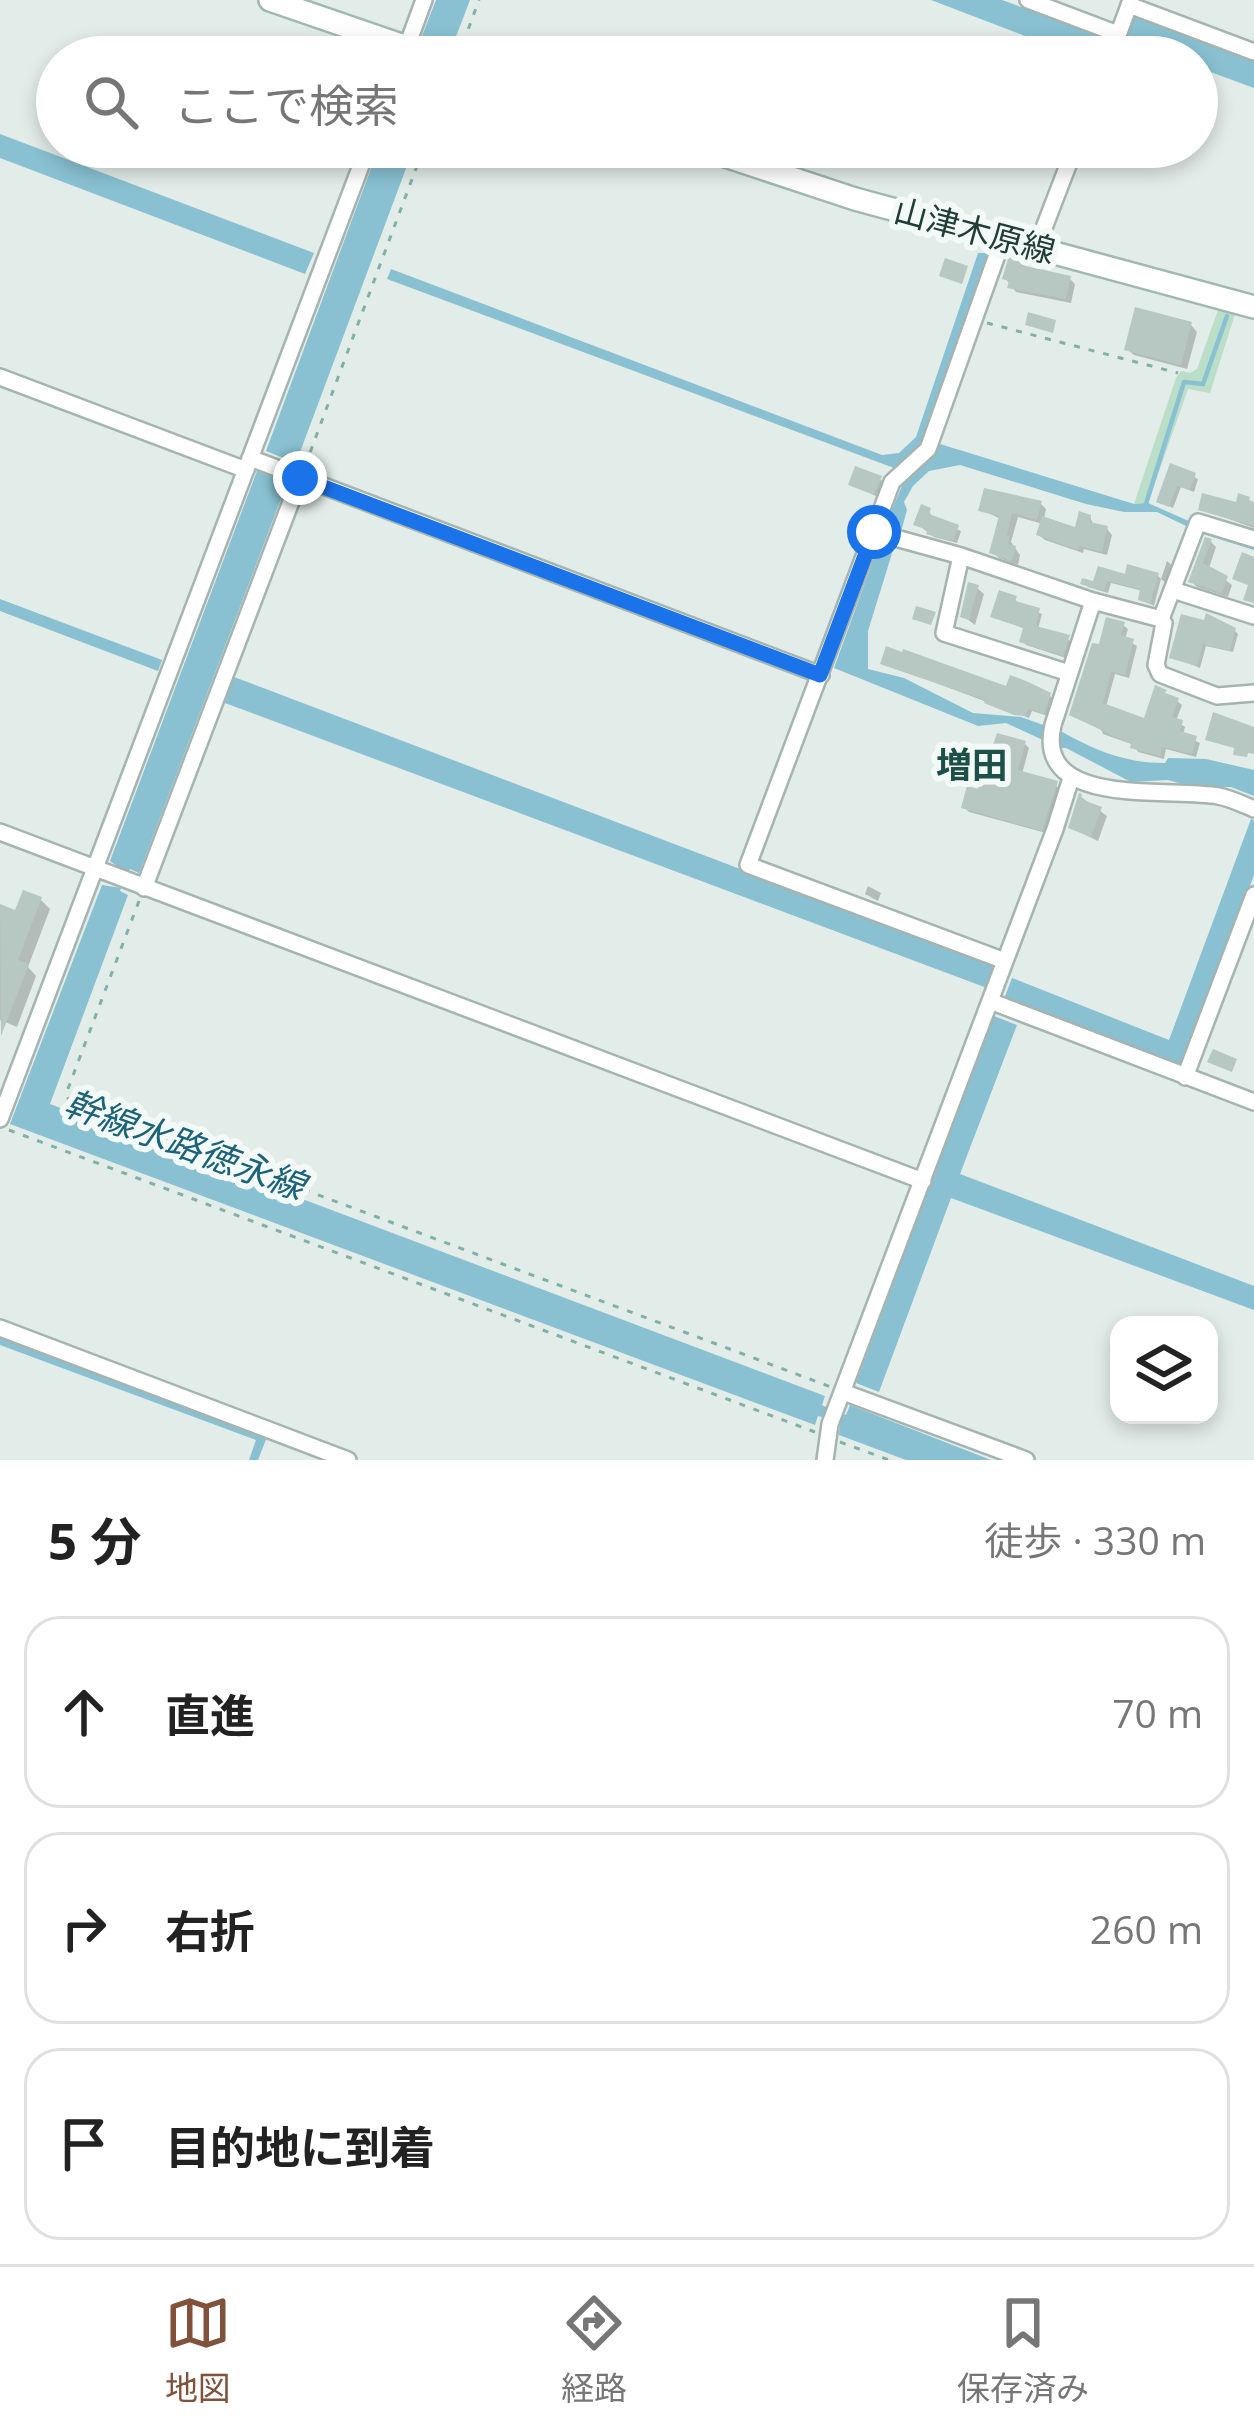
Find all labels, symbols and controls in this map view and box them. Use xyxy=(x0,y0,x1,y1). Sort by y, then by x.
search box xyxy=(36,36,1218,168)
icon: search xyxy=(78,69,144,135)
text: ここで検索 xyxy=(174,74,399,135)
street label: 山津木原線 xyxy=(889,187,1061,273)
route end xyxy=(273,451,327,505)
route start xyxy=(847,505,901,559)
district label: 増田 xyxy=(936,740,1008,789)
water label: 幹線水路徳永線 xyxy=(58,1078,316,1211)
map controls xyxy=(1110,1316,1218,1424)
button: layers xyxy=(1110,1316,1218,1424)
text: 5 分 xyxy=(48,1505,141,1575)
text: 徒歩 · 330 m xyxy=(984,1513,1206,1566)
icon: ahead xyxy=(51,1679,117,1745)
text: 直進 xyxy=(165,1684,255,1745)
text: 70 m xyxy=(1112,1686,1203,1739)
icon: right xyxy=(51,1895,117,1961)
text: 右折 xyxy=(165,1900,255,1961)
text: 260 m xyxy=(1090,1902,1203,1955)
icon: arrive xyxy=(51,2111,117,2177)
text: 目的地に到着 xyxy=(165,2116,435,2177)
tab: 地図 xyxy=(165,2290,231,2410)
tab: 経路 xyxy=(561,2290,627,2410)
tab: 保存済み xyxy=(957,2290,1089,2410)

